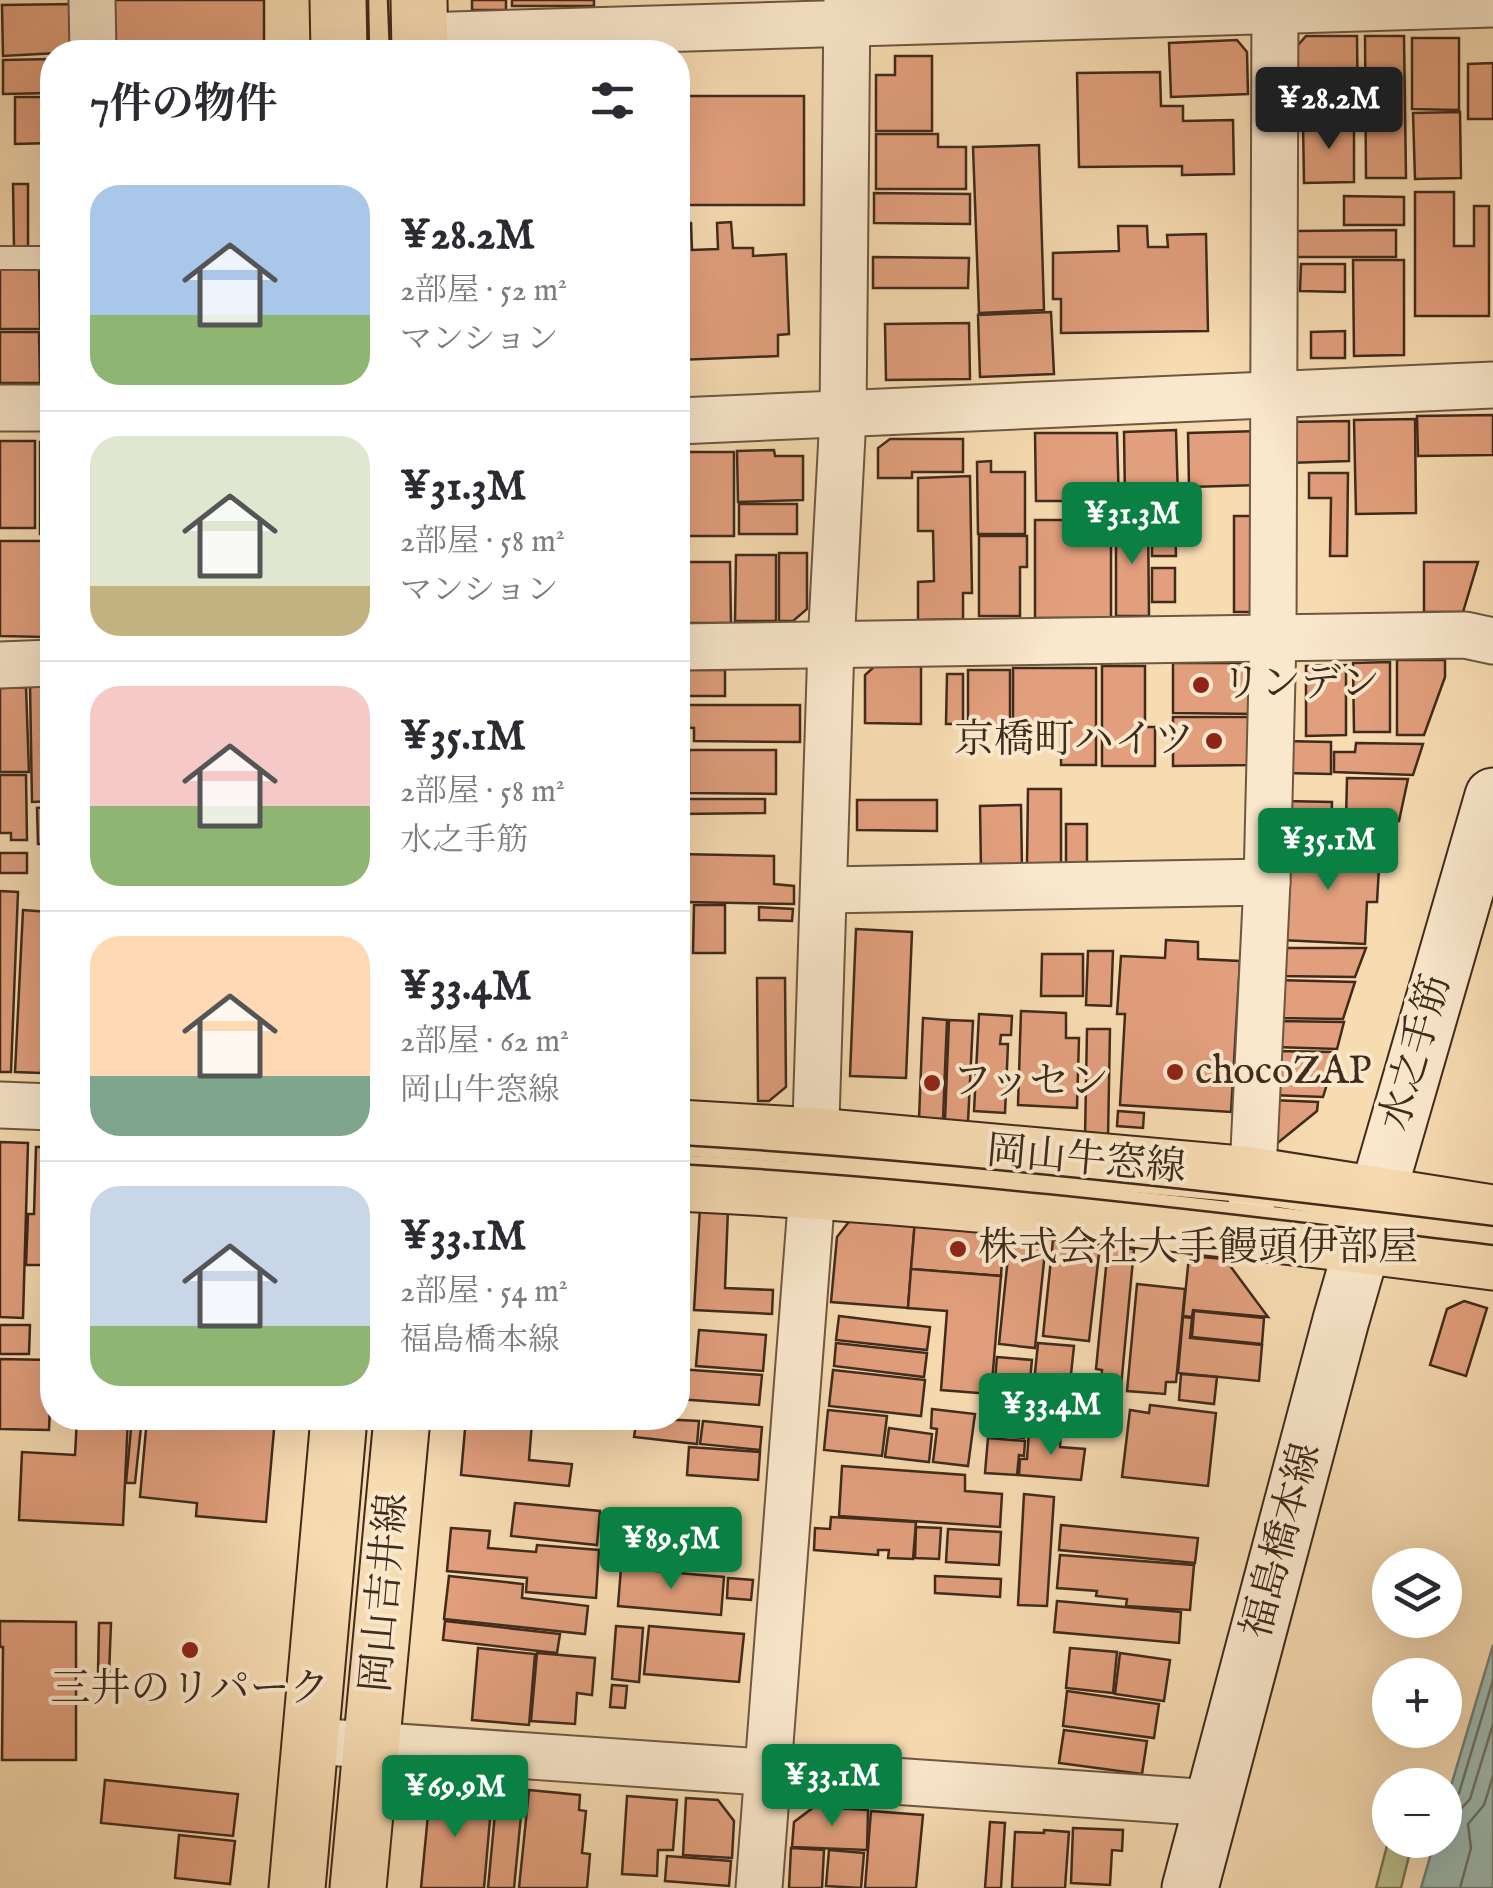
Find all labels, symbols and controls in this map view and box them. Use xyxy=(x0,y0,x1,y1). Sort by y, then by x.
pin: ¥28.2M xyxy=(1248,67,1410,152)
icon: filters xyxy=(585,73,640,128)
text: 7件の物件 xyxy=(90,79,278,132)
text: ¥28.2M xyxy=(1278,79,1380,120)
text: ¥28.2M xyxy=(400,210,535,263)
icon: home xyxy=(170,225,290,345)
text: 2部屋 · 52 m² xyxy=(400,271,567,312)
text: マンション xyxy=(400,320,559,361)
text: ¥31.3M xyxy=(400,461,526,514)
icon: home xyxy=(170,476,290,596)
pin: ¥31.3M xyxy=(1051,482,1213,567)
text: ¥31.3M xyxy=(1084,494,1180,535)
text: 2部屋 · 58 m² xyxy=(400,522,565,563)
text: マンション xyxy=(400,571,559,612)
place label: リンデン xyxy=(1221,660,1380,711)
marker: リンデン xyxy=(1190,674,1212,696)
text: ¥35.1M xyxy=(400,711,526,764)
place label: 京橋町ハイツ xyxy=(954,716,1194,767)
icon: home xyxy=(170,726,290,846)
marker: 京橋町ハイツ xyxy=(1203,730,1225,752)
text: 2部屋 · 58 m² xyxy=(400,772,565,813)
pin: ¥35.1M xyxy=(1247,808,1409,893)
text: ¥35.1M xyxy=(1280,820,1376,861)
text: 水之手筋 xyxy=(400,821,528,862)
text: ¥33.4M xyxy=(400,961,531,1014)
street label: 水之手筋 xyxy=(1370,969,1464,1137)
icon: home xyxy=(170,976,290,1096)
text: 2部屋 · 62 m² xyxy=(400,1022,569,1063)
place label: chocoZAP xyxy=(1195,1047,1371,1098)
place label: フッセン xyxy=(952,1058,1109,1109)
marker: chocoZAP xyxy=(1164,1061,1186,1083)
text: 岡山牛窓線 xyxy=(400,1071,560,1112)
marker: フッセン xyxy=(921,1072,943,1094)
street label: 岡山牛窓線 xyxy=(984,1127,1188,1195)
text: ¥33.1M xyxy=(400,1211,526,1264)
place label: 株式会社大手饅頭伊部屋 xyxy=(978,1224,1418,1275)
icon: home xyxy=(170,1226,290,1346)
marker: 株式会社大手饅頭伊部屋 xyxy=(947,1238,969,1260)
text: 2部屋 · 54 m² xyxy=(400,1272,568,1313)
text: 福島橋本線 xyxy=(400,1321,560,1362)
pin: ¥33.4M xyxy=(970,1373,1132,1458)
text: ¥33.4M xyxy=(1001,1385,1101,1426)
street label: 福島橋本線 xyxy=(1232,1438,1334,1644)
street label: 岡山吉井線 xyxy=(352,1491,420,1695)
pin: ¥89.5M xyxy=(590,1507,752,1592)
text: ¥89.5M xyxy=(622,1519,720,1560)
map controls xyxy=(1372,1548,1462,1858)
button: layers xyxy=(1372,1548,1462,1638)
marker: 三井のリパーク xyxy=(179,1639,201,1661)
button: + xyxy=(1372,1658,1462,1748)
place label: 三井のリパーク xyxy=(51,1665,329,1716)
pin: ¥33.1M xyxy=(751,1744,913,1829)
pin: ¥69.9M xyxy=(374,1755,536,1840)
text: ¥33.1M xyxy=(784,1756,880,1797)
text: ¥69.9M xyxy=(404,1767,506,1808)
button: − xyxy=(1372,1768,1462,1858)

